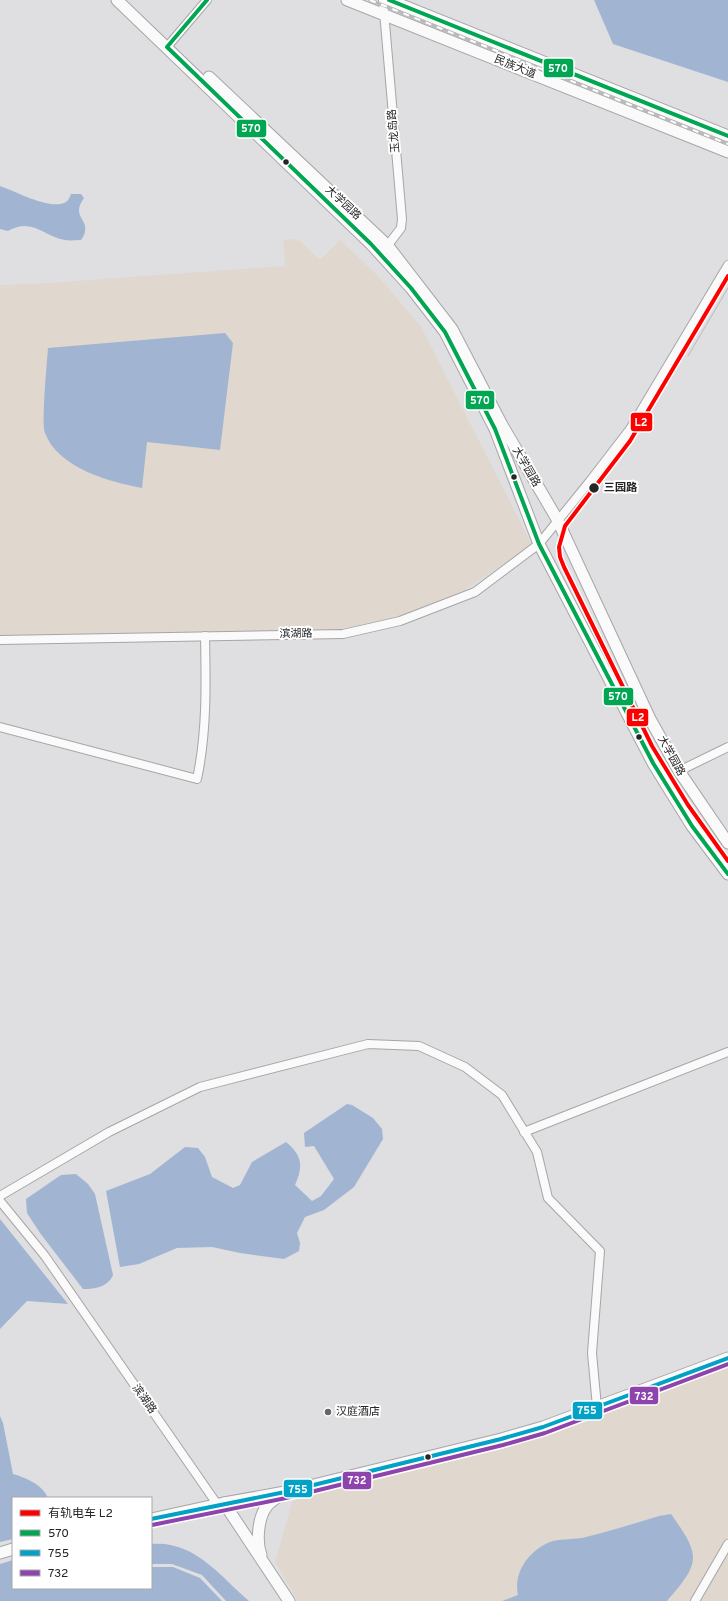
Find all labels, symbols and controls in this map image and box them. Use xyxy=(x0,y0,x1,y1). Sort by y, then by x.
street label: 民族大道 xyxy=(492,52,538,82)
line badge: 570 xyxy=(543,58,574,78)
text: 570 xyxy=(548,62,568,76)
street label: 玉龙岛路 xyxy=(385,108,403,154)
line badge: 570 xyxy=(236,119,267,138)
text: 570 xyxy=(241,122,261,136)
unlabelled marker xyxy=(281,157,291,167)
street label: 大学园路 xyxy=(322,183,364,223)
line badge: 570 xyxy=(465,390,495,410)
text: 570 xyxy=(470,394,490,408)
line badge: L2 xyxy=(630,412,653,432)
text: L2 xyxy=(635,416,647,430)
street label: 大学园路 xyxy=(509,444,543,490)
unlabelled marker xyxy=(509,472,519,482)
marker: 三园路 xyxy=(587,481,601,495)
place label: 三园路 xyxy=(604,481,638,495)
street label: 滨湖路 xyxy=(279,627,313,641)
line badge: 570 xyxy=(603,687,634,706)
text: 570 xyxy=(608,690,628,704)
line badge: L2 xyxy=(626,708,649,727)
text: L2 xyxy=(632,711,644,725)
unlabelled marker xyxy=(634,732,644,742)
street label: 大学园路 xyxy=(654,733,688,779)
street label: 滨湖路 xyxy=(129,1381,159,1417)
line badge: 732 xyxy=(629,1386,659,1405)
text: 732 xyxy=(635,1390,653,1404)
line badge: 755 xyxy=(572,1401,603,1420)
text: 755 xyxy=(577,1404,597,1418)
place label: 汉庭酒店 xyxy=(336,1405,380,1419)
marker: 汉庭酒店 xyxy=(323,1407,333,1417)
unlabelled marker xyxy=(423,1452,433,1462)
line badge: 732 xyxy=(342,1471,372,1490)
text: 732 xyxy=(348,1474,366,1488)
line badge: 755 xyxy=(283,1479,313,1498)
text: 755 xyxy=(288,1483,308,1497)
legend xyxy=(12,1497,152,1589)
text: 有轨电车 L2 xyxy=(48,1506,113,1522)
text: 570 xyxy=(48,1526,69,1542)
text: 755 xyxy=(48,1546,69,1562)
text: 732 xyxy=(48,1566,68,1582)

